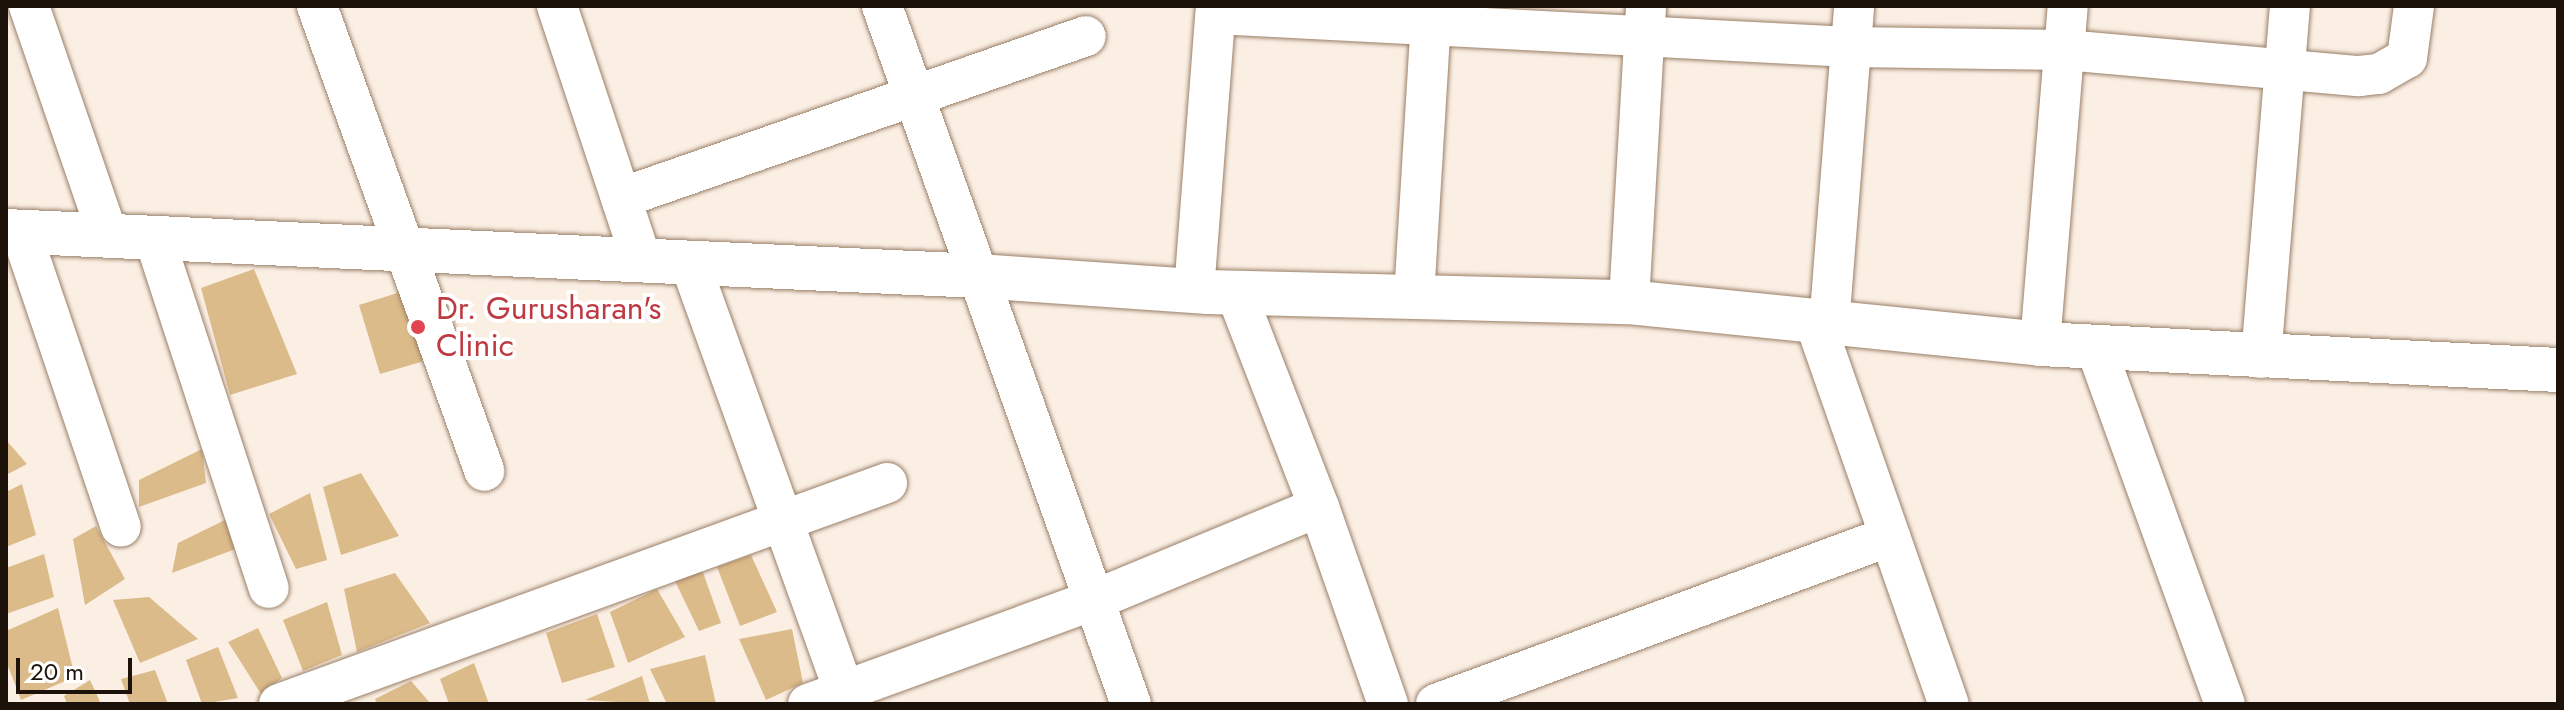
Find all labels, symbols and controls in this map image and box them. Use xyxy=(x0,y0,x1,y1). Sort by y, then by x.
place label: Dr. Gurusharan's Clinic xyxy=(436,290,662,365)
marker: Dr. Gurusharan's Clinic xyxy=(407,316,429,338)
scale bar xyxy=(20,642,136,692)
text: 20 m xyxy=(30,654,84,689)

